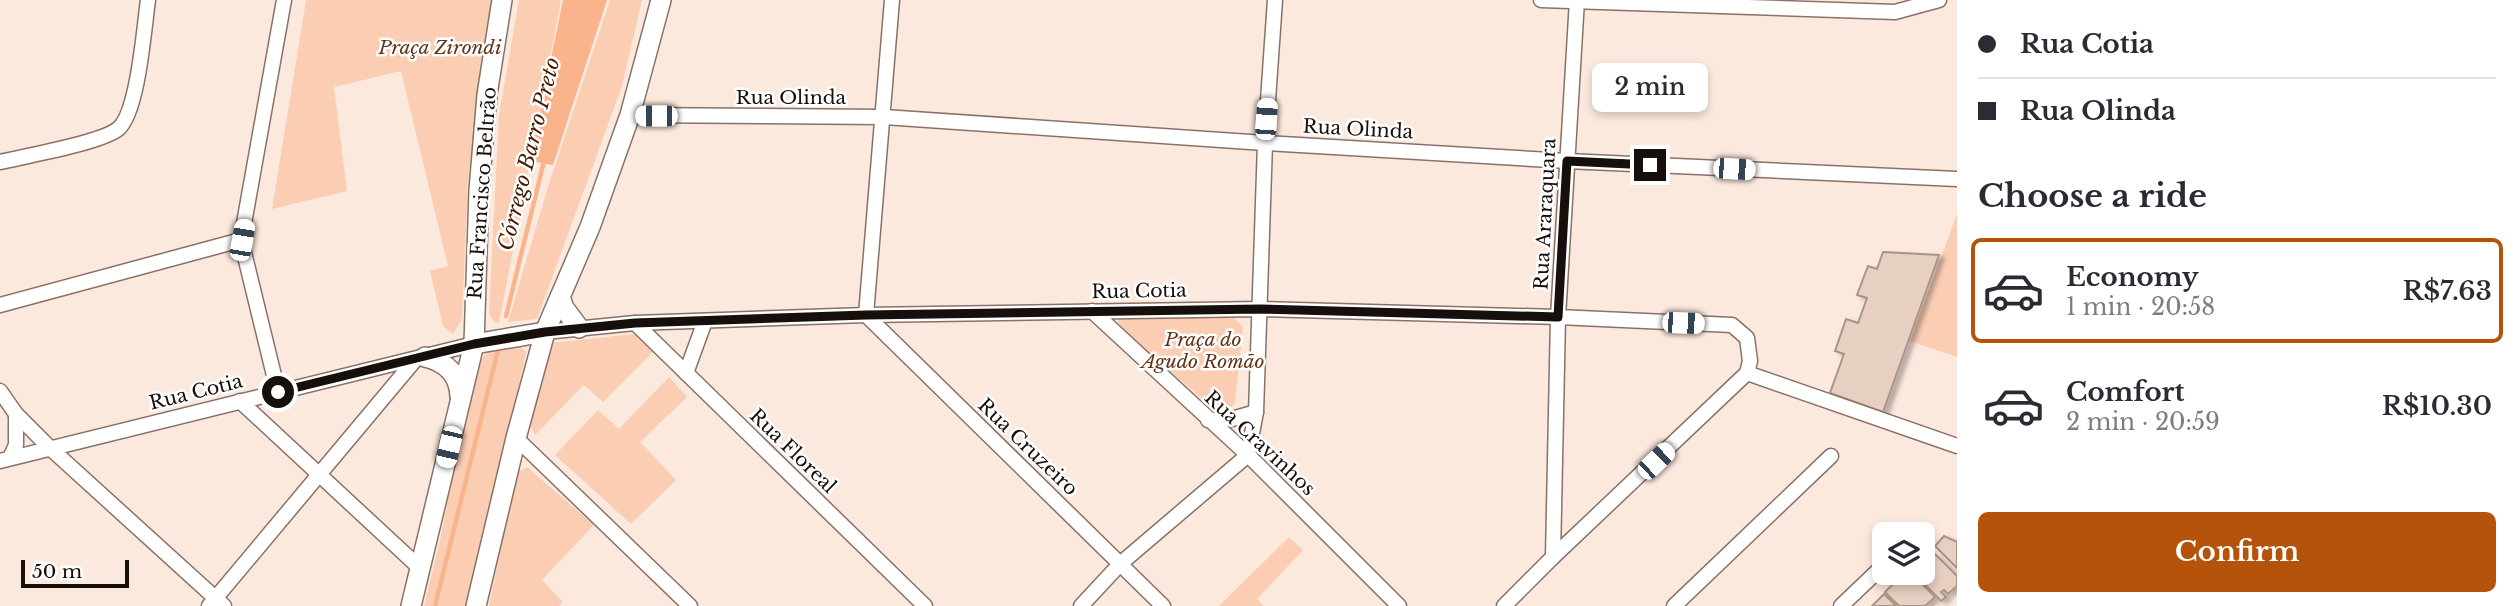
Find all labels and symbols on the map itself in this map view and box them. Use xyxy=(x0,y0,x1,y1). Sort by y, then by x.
park label: Praça Zirondi xyxy=(378,36,502,59)
water label: Córrego Barro Preto xyxy=(492,55,566,253)
callout: 2 min xyxy=(1592,64,1708,113)
street label: Rua Francisco Beltrão xyxy=(463,86,501,300)
street label: Rua Olinda xyxy=(736,86,847,109)
car xyxy=(1255,97,1278,141)
car xyxy=(636,106,678,127)
street label: Rua Olinda xyxy=(1302,115,1414,143)
street label: Rua Araraquara xyxy=(1530,137,1560,290)
route end xyxy=(1634,149,1666,181)
car xyxy=(1713,157,1756,181)
car xyxy=(229,217,256,263)
street label: Rua Cotia xyxy=(1091,279,1187,303)
car xyxy=(1662,312,1705,334)
park label: Praça do Agudo Romão xyxy=(1138,328,1265,373)
street label: Rua Cotia xyxy=(147,369,245,415)
route start xyxy=(262,376,294,408)
street label: Rua Cravinhos xyxy=(1200,386,1320,500)
street label: Rua Cruzeiro xyxy=(973,394,1083,500)
street label: Rua Floreal xyxy=(745,404,841,498)
car xyxy=(435,424,464,470)
car xyxy=(1634,439,1679,483)
scale bar xyxy=(21,557,130,589)

